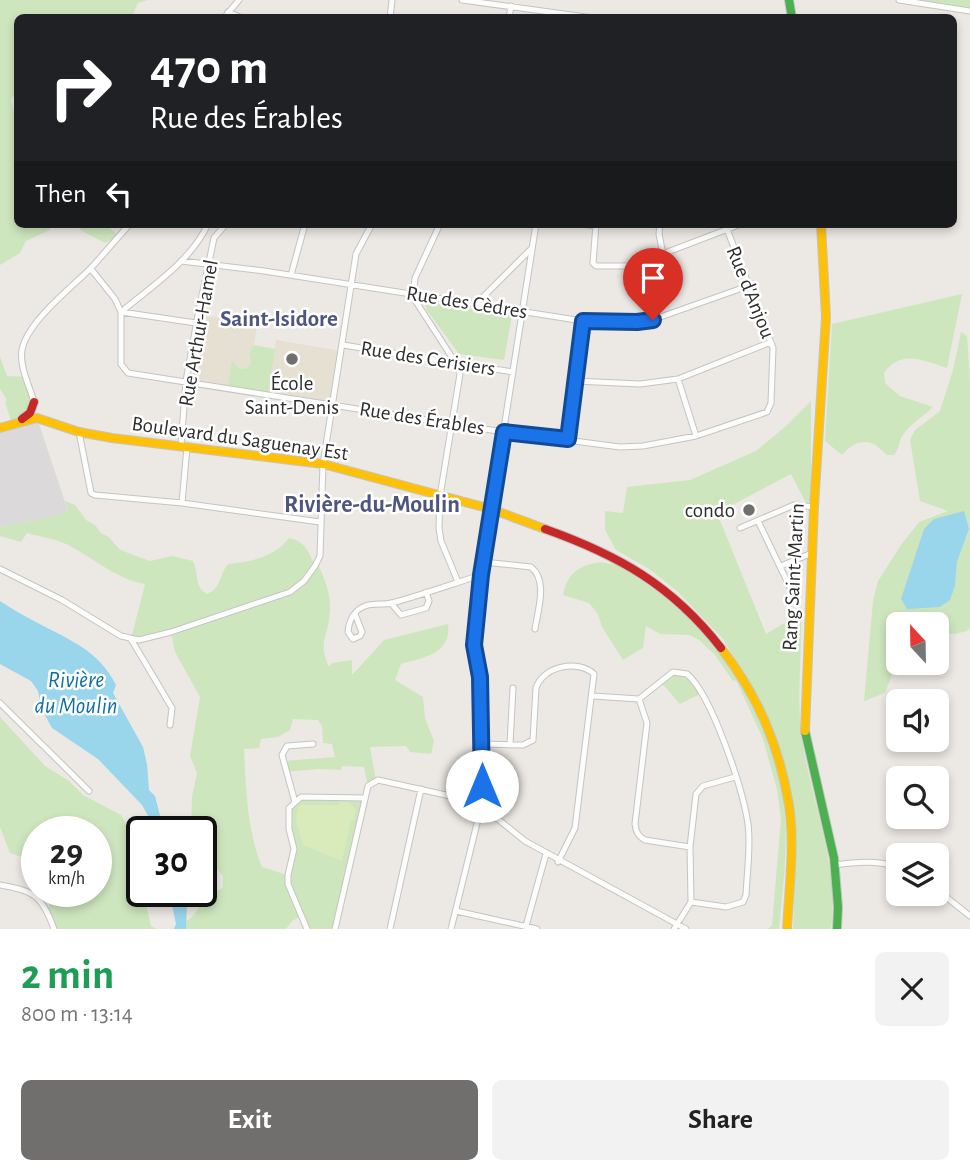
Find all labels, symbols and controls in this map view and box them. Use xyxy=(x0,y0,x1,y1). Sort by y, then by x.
icon: right xyxy=(35,42,126,133)
text: 470 m xyxy=(150,44,268,93)
text: Rue des Érables xyxy=(150,102,343,134)
icon: left xyxy=(100,175,138,213)
text: Then xyxy=(35,181,86,207)
street label: Rue d'Anjou xyxy=(723,243,779,342)
pin xyxy=(623,248,683,320)
street label: Rue Arthur-Hamel xyxy=(175,258,222,408)
icon: arrive xyxy=(634,259,672,297)
street label: Rue des Cèdres xyxy=(405,283,529,322)
district label: Saint-Isidore xyxy=(220,308,338,331)
street label: Rue des Cerisiers xyxy=(359,337,497,380)
marker: École Saint-Denis xyxy=(284,351,300,367)
place label: École Saint-Denis xyxy=(245,371,339,418)
street label: Rue des Érables xyxy=(358,396,486,439)
street label: Boulevard du Saguenay Est xyxy=(130,413,350,464)
district label: Rivière-du-Moulin xyxy=(284,493,460,517)
place label: condo xyxy=(685,500,735,521)
marker: condo xyxy=(741,502,757,518)
street label: Rang Saint-Martin xyxy=(779,503,808,651)
north arrow xyxy=(886,612,948,676)
map controls xyxy=(886,612,949,906)
water label: Rivière du Moulin xyxy=(35,669,117,718)
button: sound xyxy=(886,689,949,752)
position arrow xyxy=(445,749,519,823)
button: search xyxy=(886,766,949,829)
speed limit sign: 30 xyxy=(126,816,217,907)
text: 29 xyxy=(50,835,83,870)
button: layers xyxy=(886,843,949,906)
text: km/h xyxy=(48,870,85,888)
button: close xyxy=(875,952,949,1026)
text: 2 min xyxy=(21,954,114,996)
text: 800 m · 13:14 xyxy=(21,1003,133,1026)
button: Exit xyxy=(21,1080,478,1160)
button: Share xyxy=(492,1080,949,1160)

